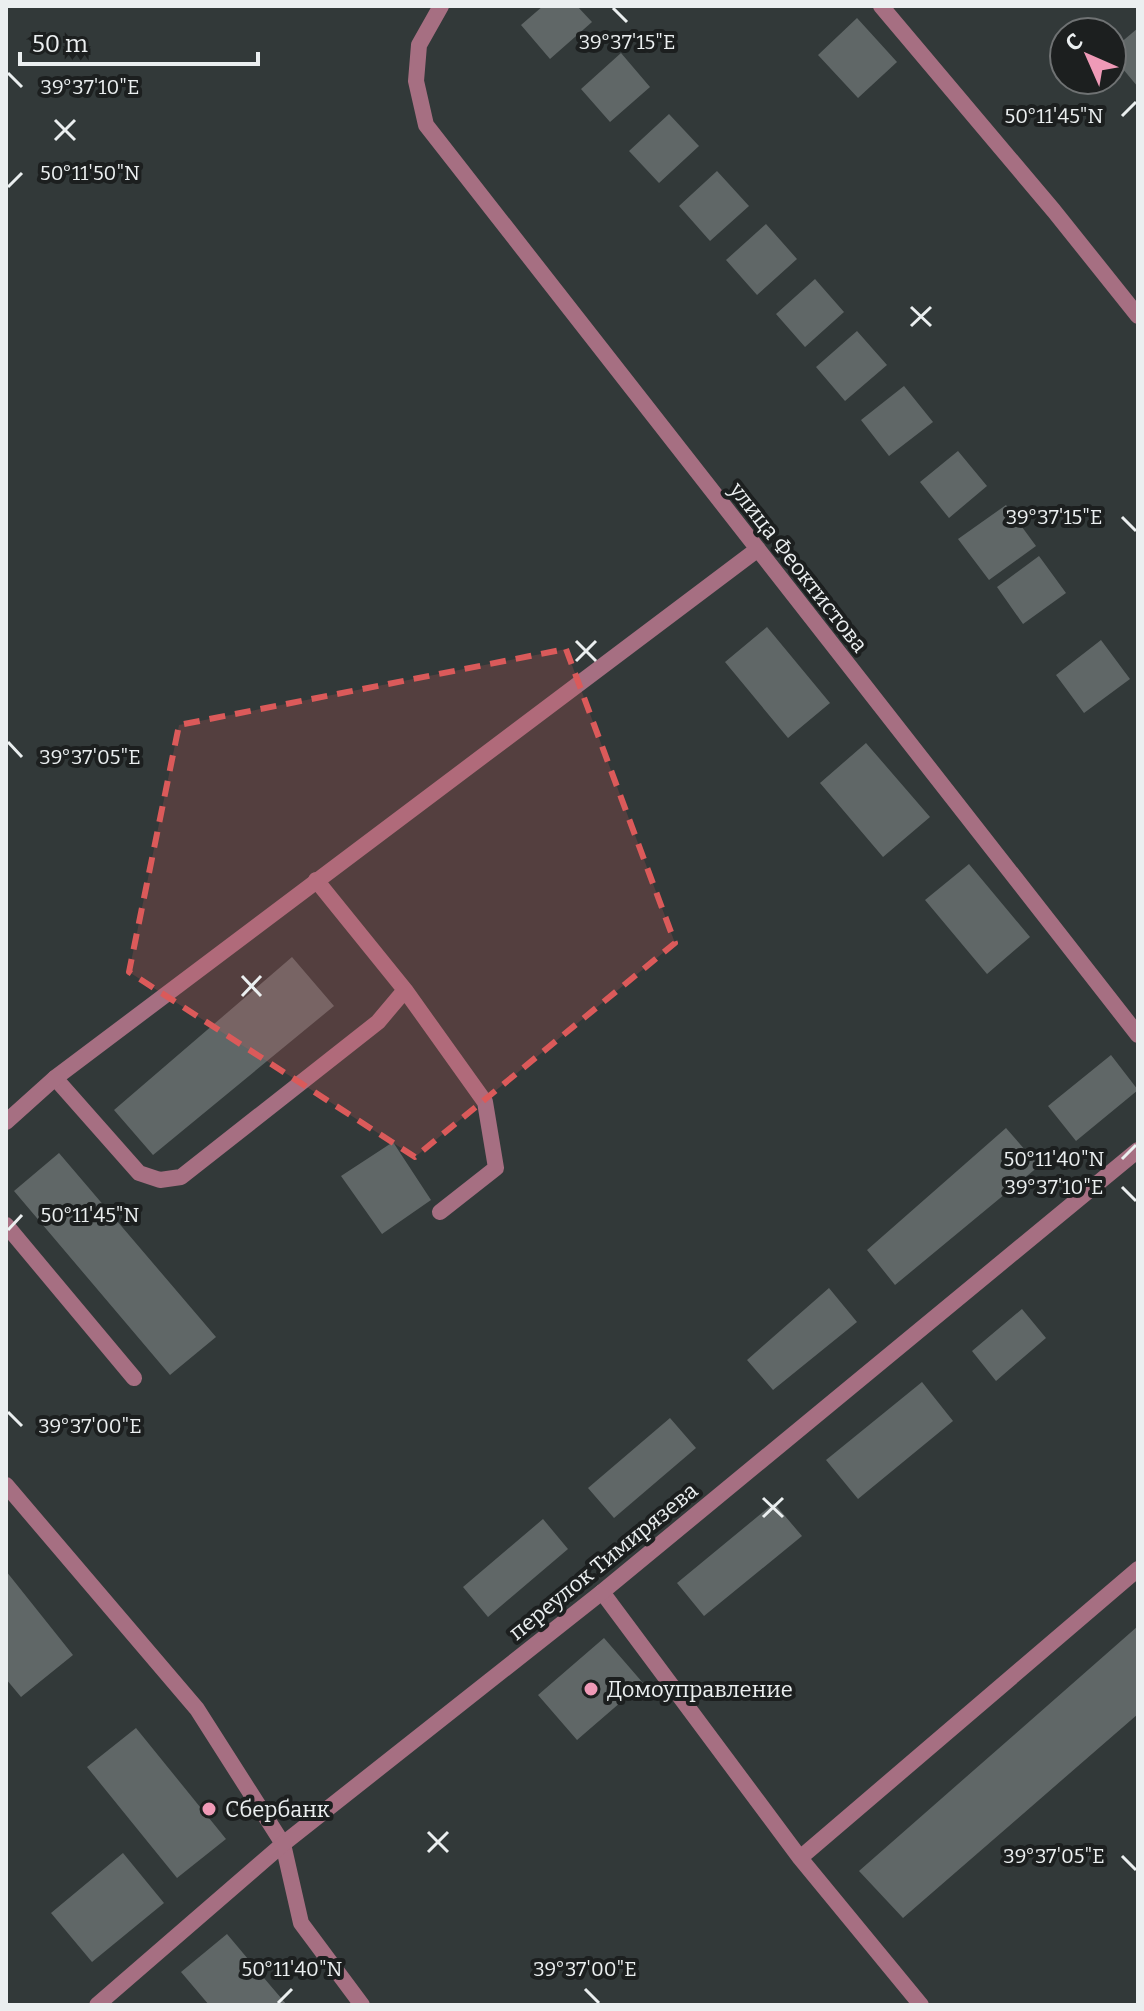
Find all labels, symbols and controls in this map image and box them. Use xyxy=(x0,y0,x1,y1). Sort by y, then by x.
scale bar xyxy=(20,16,258,66)
north arrow xyxy=(1048,16,1128,96)
text: С xyxy=(1060,28,1089,57)
text: 50 m xyxy=(32,30,88,58)
text: 39°37'15"E xyxy=(579,30,675,54)
text: 39°37'10"E xyxy=(41,75,139,99)
text: 50°11'45"N xyxy=(1005,104,1104,128)
text: 50°11'50"N xyxy=(40,161,140,185)
street label: улица Феоктистова xyxy=(723,476,873,658)
text: 39°37'15"E xyxy=(1006,505,1102,529)
text: 39°37'05"E xyxy=(39,745,141,769)
text: 50°11'40"N xyxy=(1004,1147,1105,1171)
text: 39°37'10"E xyxy=(1005,1175,1103,1199)
text: 50°11'45"N xyxy=(41,1203,140,1227)
text: 39°37'00"E xyxy=(38,1414,142,1438)
street label: переулок Тимирязева xyxy=(503,1477,703,1646)
place label: Домоуправление xyxy=(607,1676,793,1703)
marker: Домоуправление xyxy=(582,1680,600,1698)
place label: Сбербанк xyxy=(225,1796,330,1823)
marker: Сбербанк xyxy=(200,1800,218,1818)
text: 39°37'05"E xyxy=(1003,1844,1105,1868)
text: 50°11'40"N xyxy=(242,1957,343,1981)
text: 39°37'00"E xyxy=(533,1957,637,1981)

